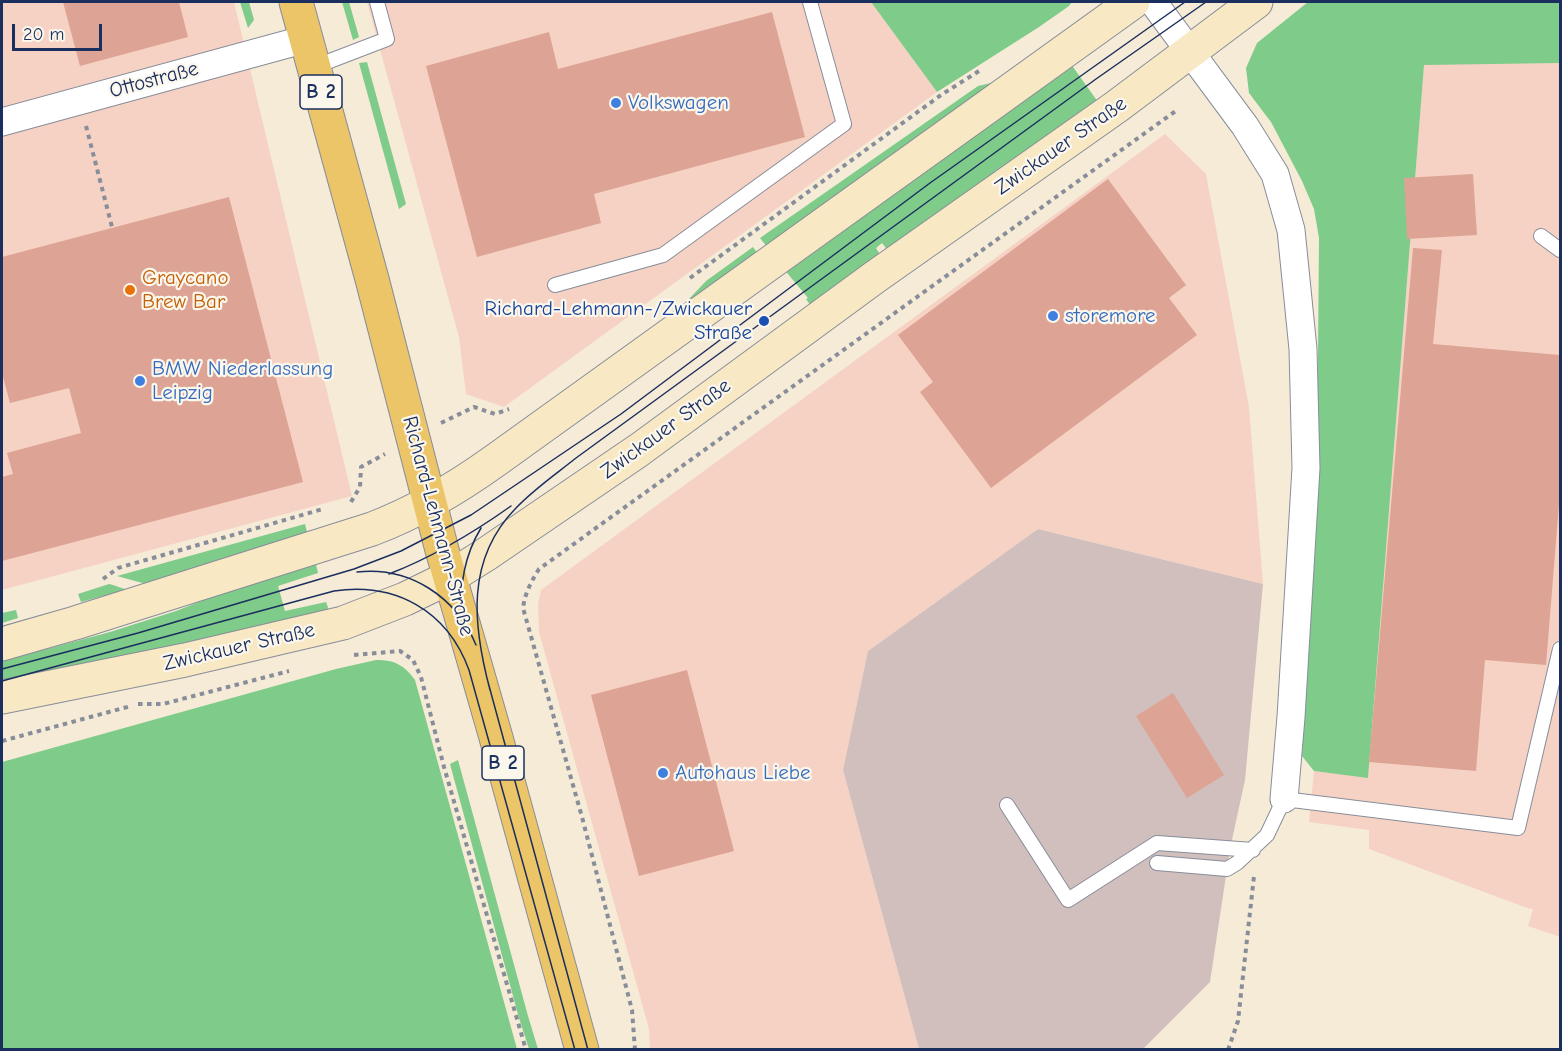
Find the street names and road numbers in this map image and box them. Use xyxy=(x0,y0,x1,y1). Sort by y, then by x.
street label: Ottostraße xyxy=(107,56,201,104)
road number: B 2 xyxy=(300,75,342,109)
street label: Zwickauer Straße xyxy=(990,91,1132,201)
street label: Zwickauer Straße xyxy=(596,373,736,485)
street label: Richard-Lehmann-Straße xyxy=(397,413,479,639)
street label: Zwickauer Straße xyxy=(161,617,317,677)
road number: B 2 xyxy=(482,746,524,780)

